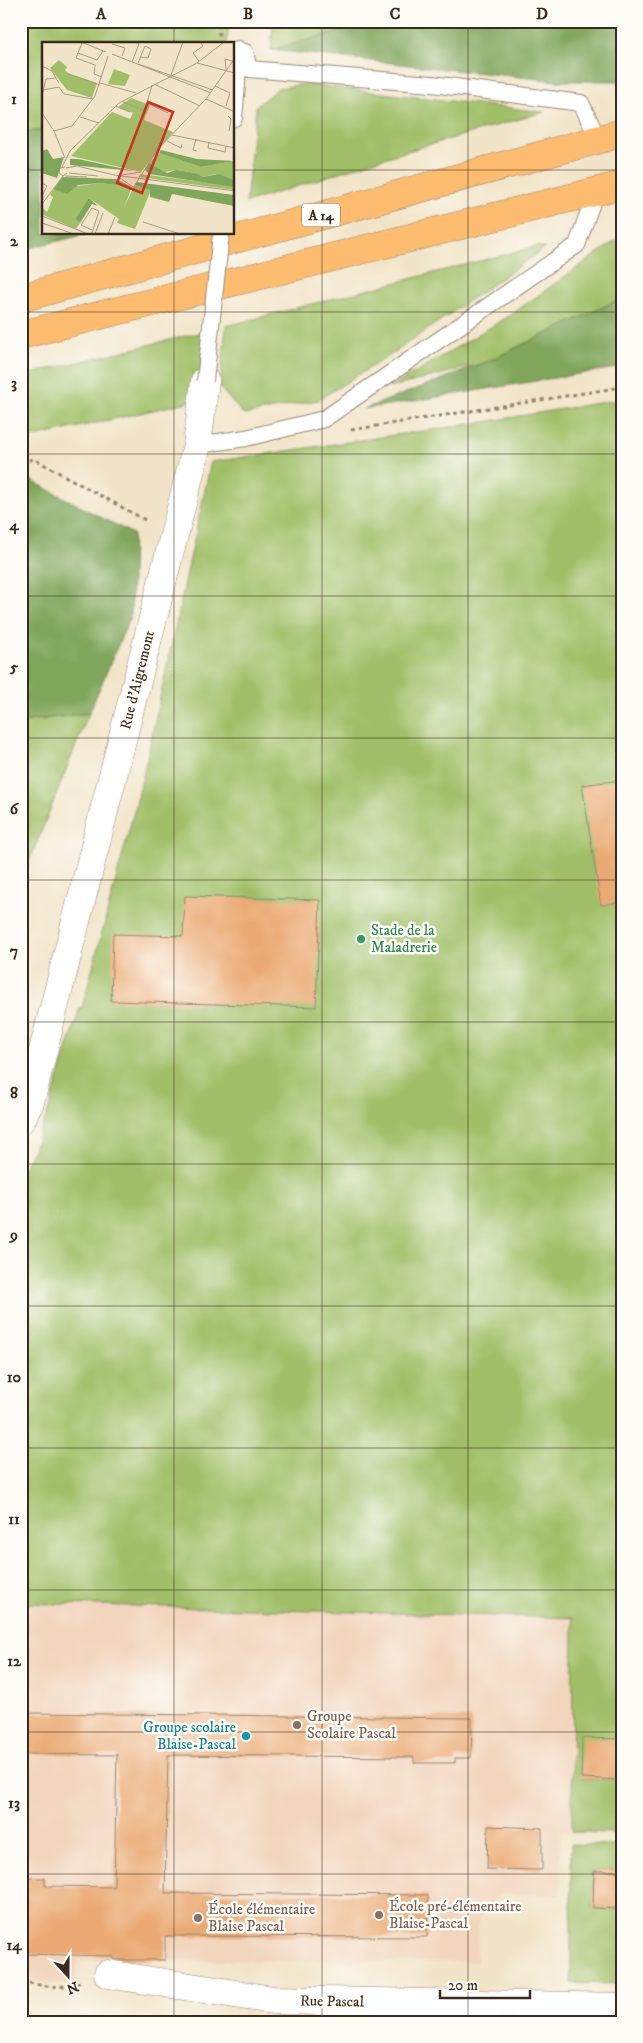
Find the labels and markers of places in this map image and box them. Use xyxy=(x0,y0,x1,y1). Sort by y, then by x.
place label: Stade de la Maladrerie xyxy=(371,921,437,957)
marker: Stade de la Maladrerie xyxy=(355,933,367,945)
place label: Groupe Scolaire Pascal xyxy=(307,1707,396,1743)
place label: Groupe scolaire Blaise-Pascal xyxy=(143,1718,236,1754)
marker: Groupe Scolaire Pascal xyxy=(291,1719,303,1731)
marker: Groupe scolaire Blaise-Pascal xyxy=(240,1730,252,1742)
place label: École pré-élémentaire Blaise-Pascal xyxy=(389,1897,521,1933)
place label: École élémentaire Blaise Pascal xyxy=(208,1900,315,1936)
marker: École pré-élémentaire Blaise-Pascal xyxy=(373,1909,385,1921)
marker: École élémentaire Blaise Pascal xyxy=(192,1912,204,1924)

